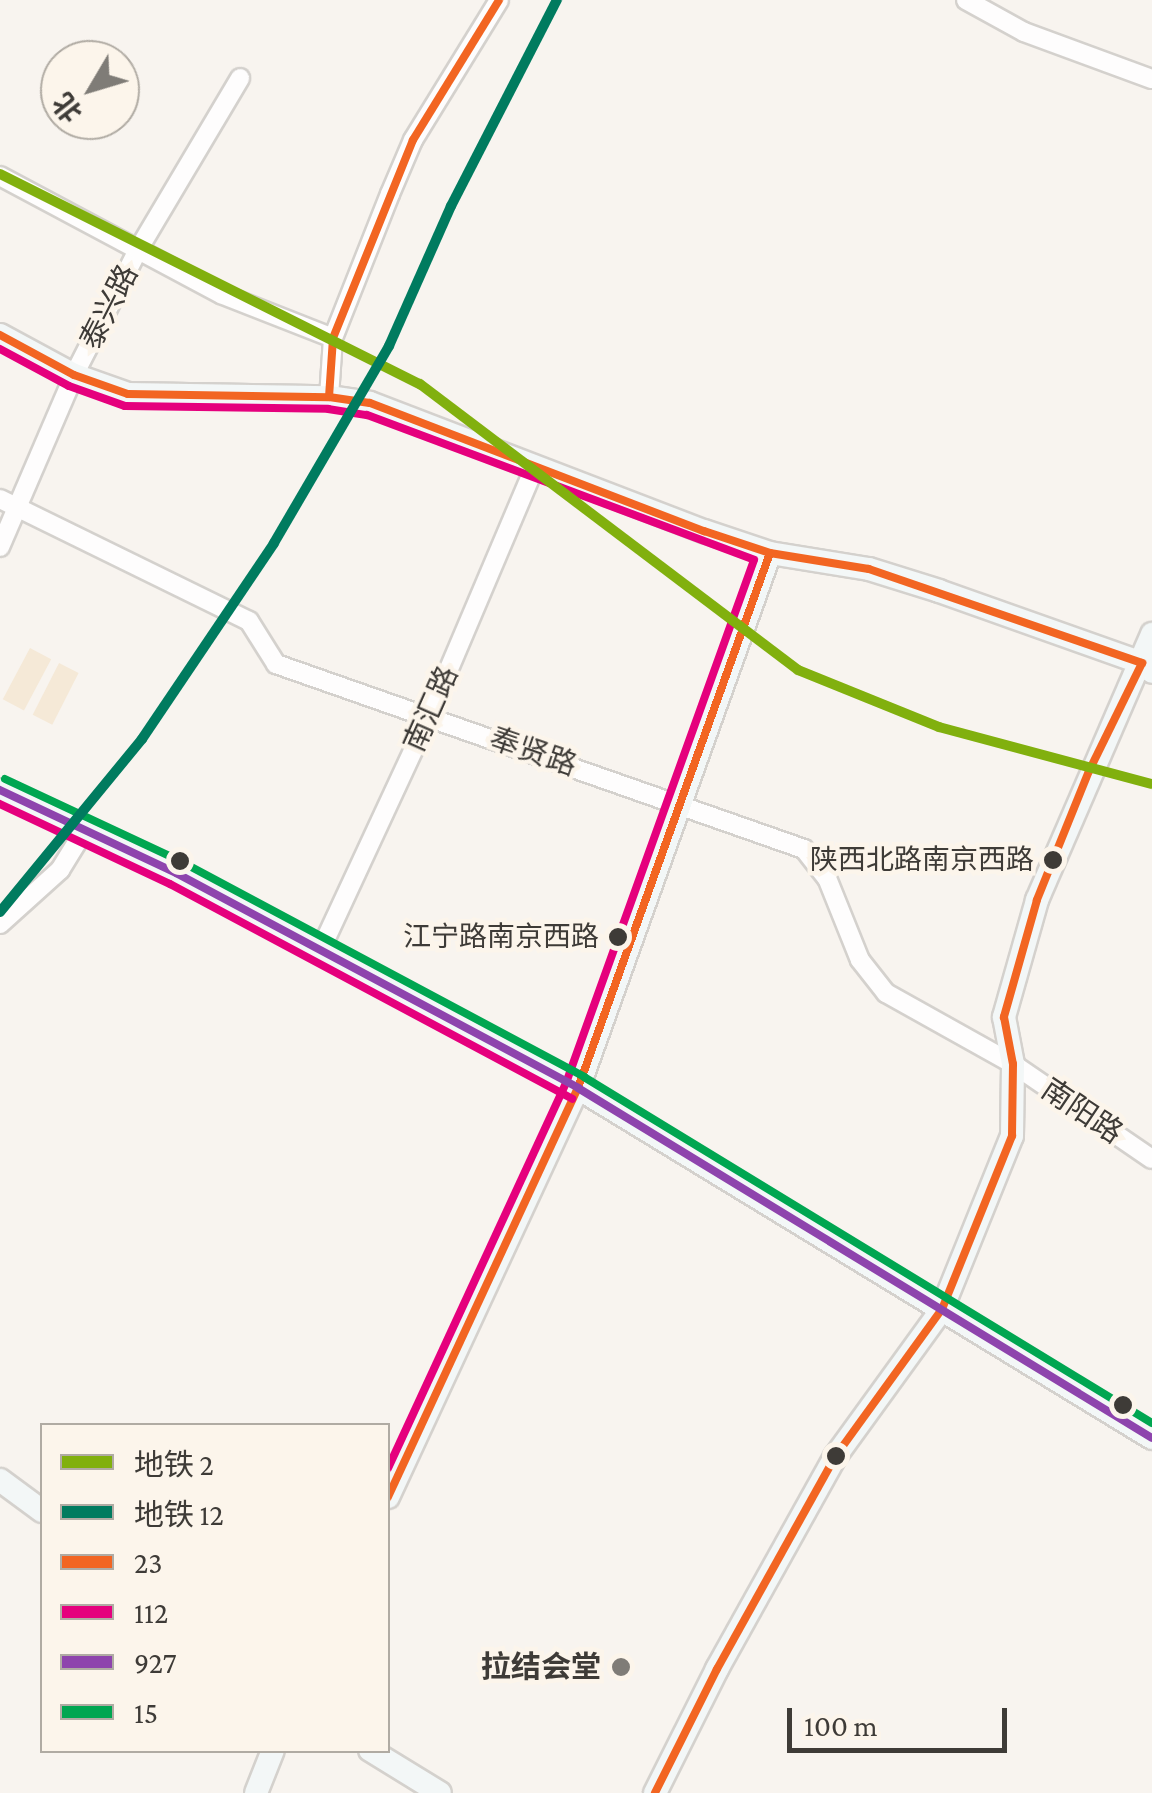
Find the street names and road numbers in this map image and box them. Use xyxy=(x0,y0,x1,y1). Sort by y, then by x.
street label: 泰兴路 xyxy=(73,259,145,355)
street label: 南汇路 xyxy=(396,661,466,757)
street label: 奉贤路 xyxy=(485,720,581,784)
street label: 南阳路 xyxy=(1035,1071,1129,1151)

